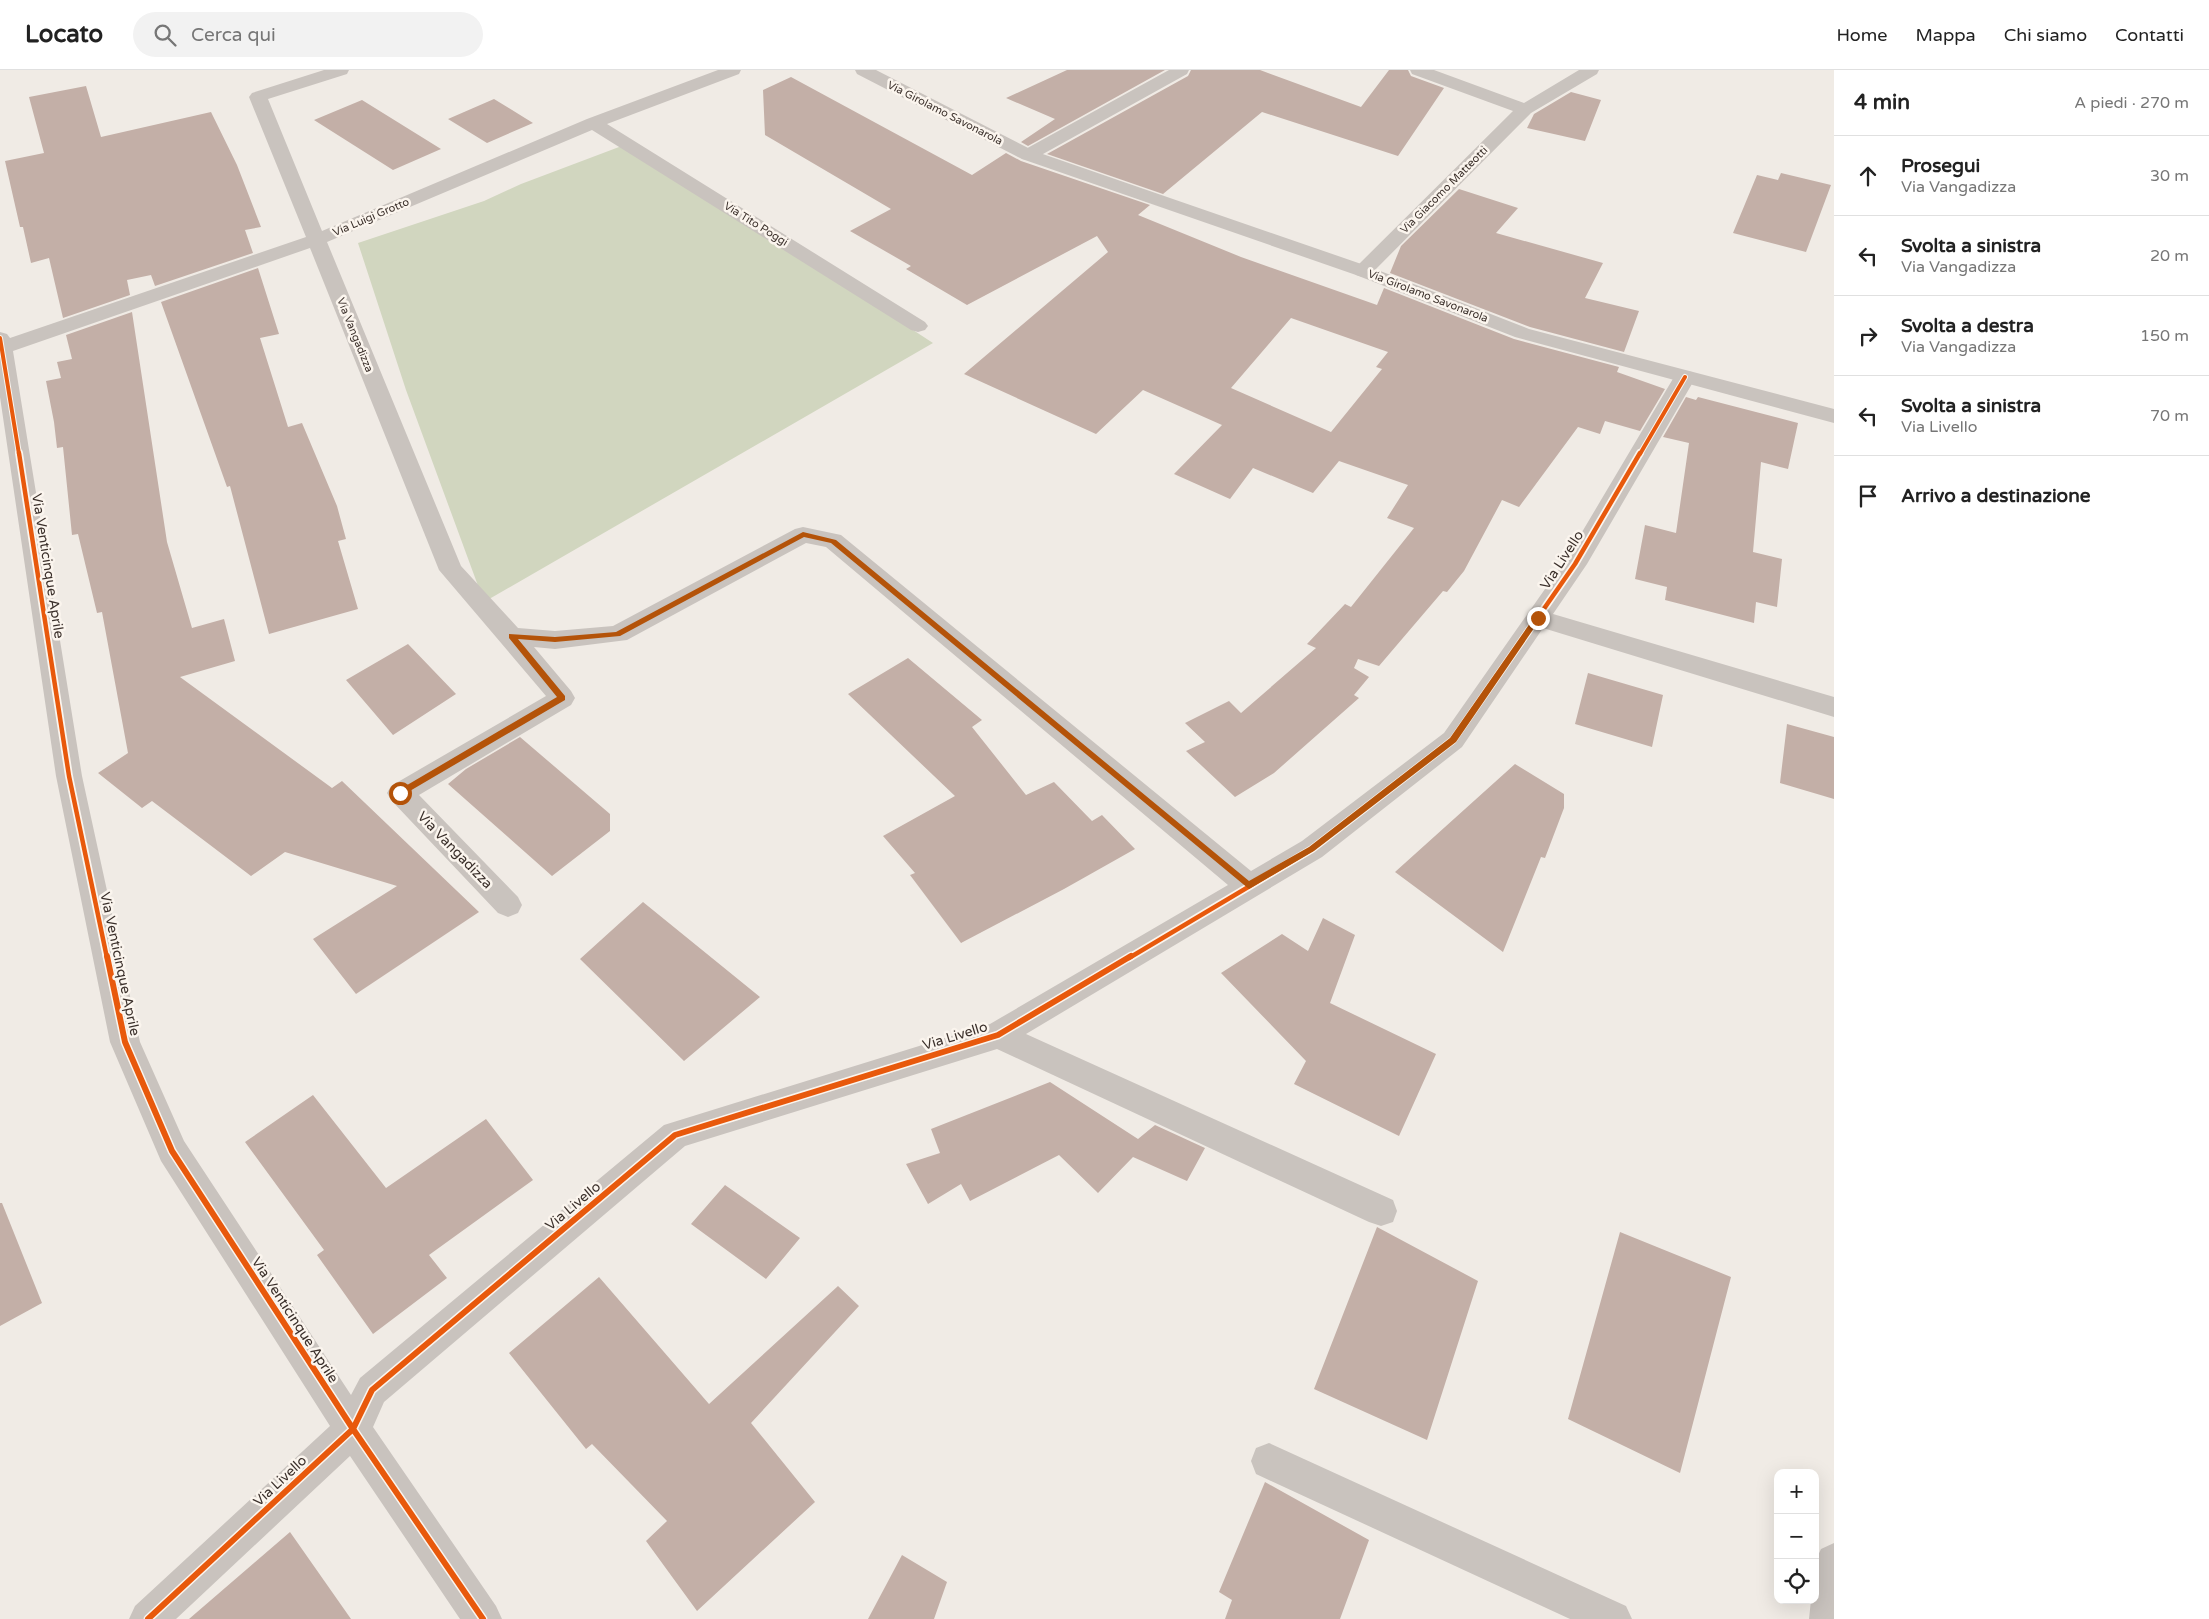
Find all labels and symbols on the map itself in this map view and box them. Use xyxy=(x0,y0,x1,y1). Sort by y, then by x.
street label: Via Girolamo Savonarola xyxy=(885,78,1005,148)
street label: Via Giacomo Matteotti xyxy=(1398,144,1490,236)
street label: Via Luigi Grotto xyxy=(331,195,411,239)
street label: Via Tito Poggi xyxy=(722,199,790,249)
street label: Via Girolamo Savonarola xyxy=(1366,267,1490,325)
street label: Via Vangadizza xyxy=(334,296,376,374)
street label: Via Venticinque Aprile xyxy=(28,492,68,640)
street label: Via Livello xyxy=(1537,527,1587,593)
route end xyxy=(1527,607,1550,630)
route start xyxy=(389,782,412,805)
street label: Via Vangadizza xyxy=(414,808,496,892)
street label: Via Venticinque Aprile xyxy=(96,891,144,1037)
street label: Via Livello xyxy=(921,1018,989,1054)
street label: Via Livello xyxy=(542,1178,604,1234)
street label: Via Venticinque Aprile xyxy=(248,1254,342,1386)
street label: Via Livello xyxy=(250,1452,310,1510)

